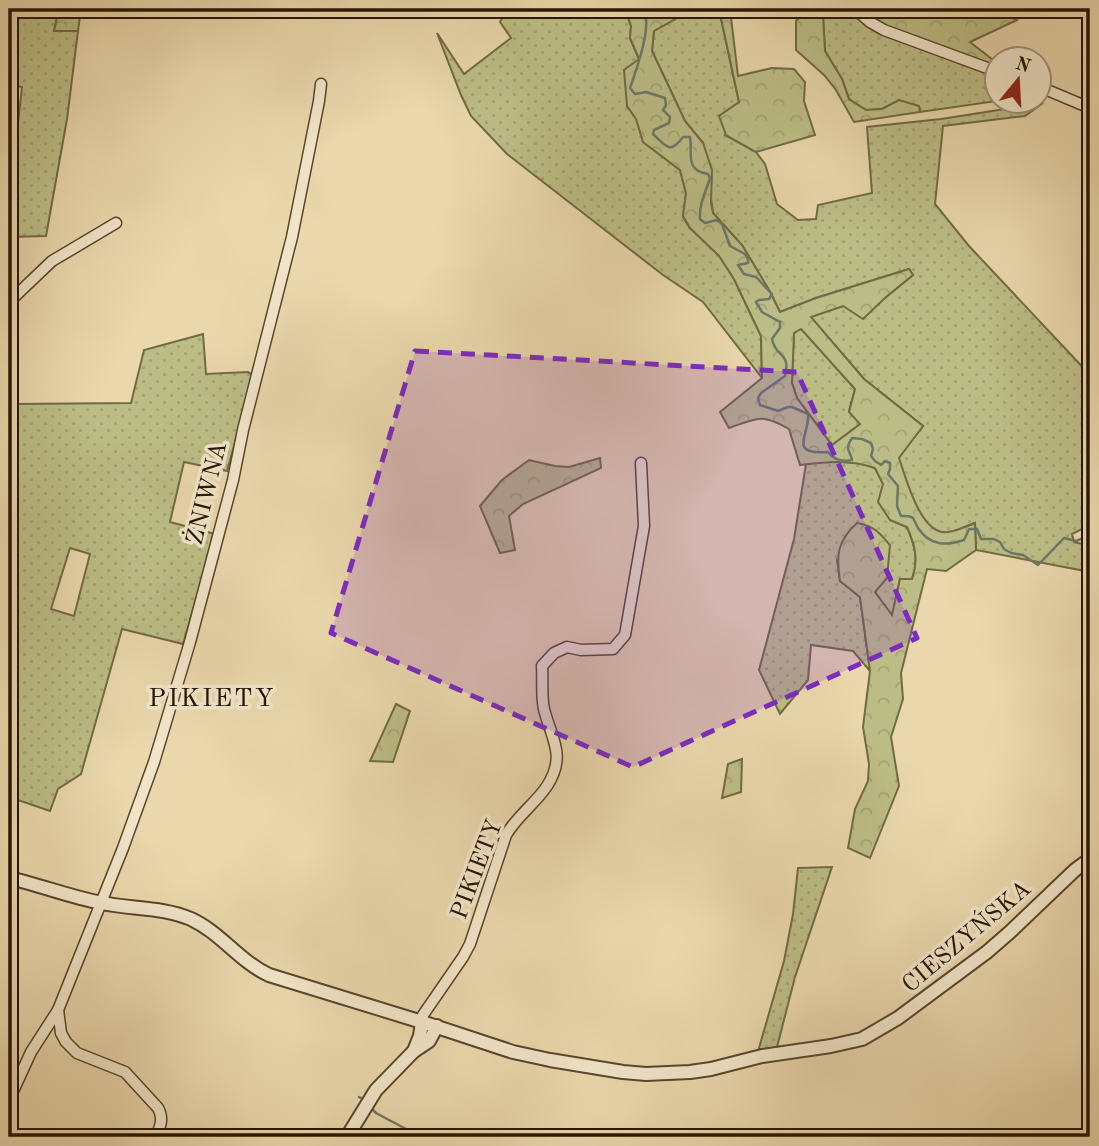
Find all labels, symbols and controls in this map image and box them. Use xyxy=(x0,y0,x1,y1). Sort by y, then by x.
north arrow xyxy=(984,46,1054,116)
text: N xyxy=(1013,55,1033,78)
street label: ŻNIWNA xyxy=(181,439,232,547)
district label: PIKIETY xyxy=(148,686,276,712)
street label: PIKIETY xyxy=(448,817,508,923)
street label: CIESZYŃSKA xyxy=(895,873,1036,998)

